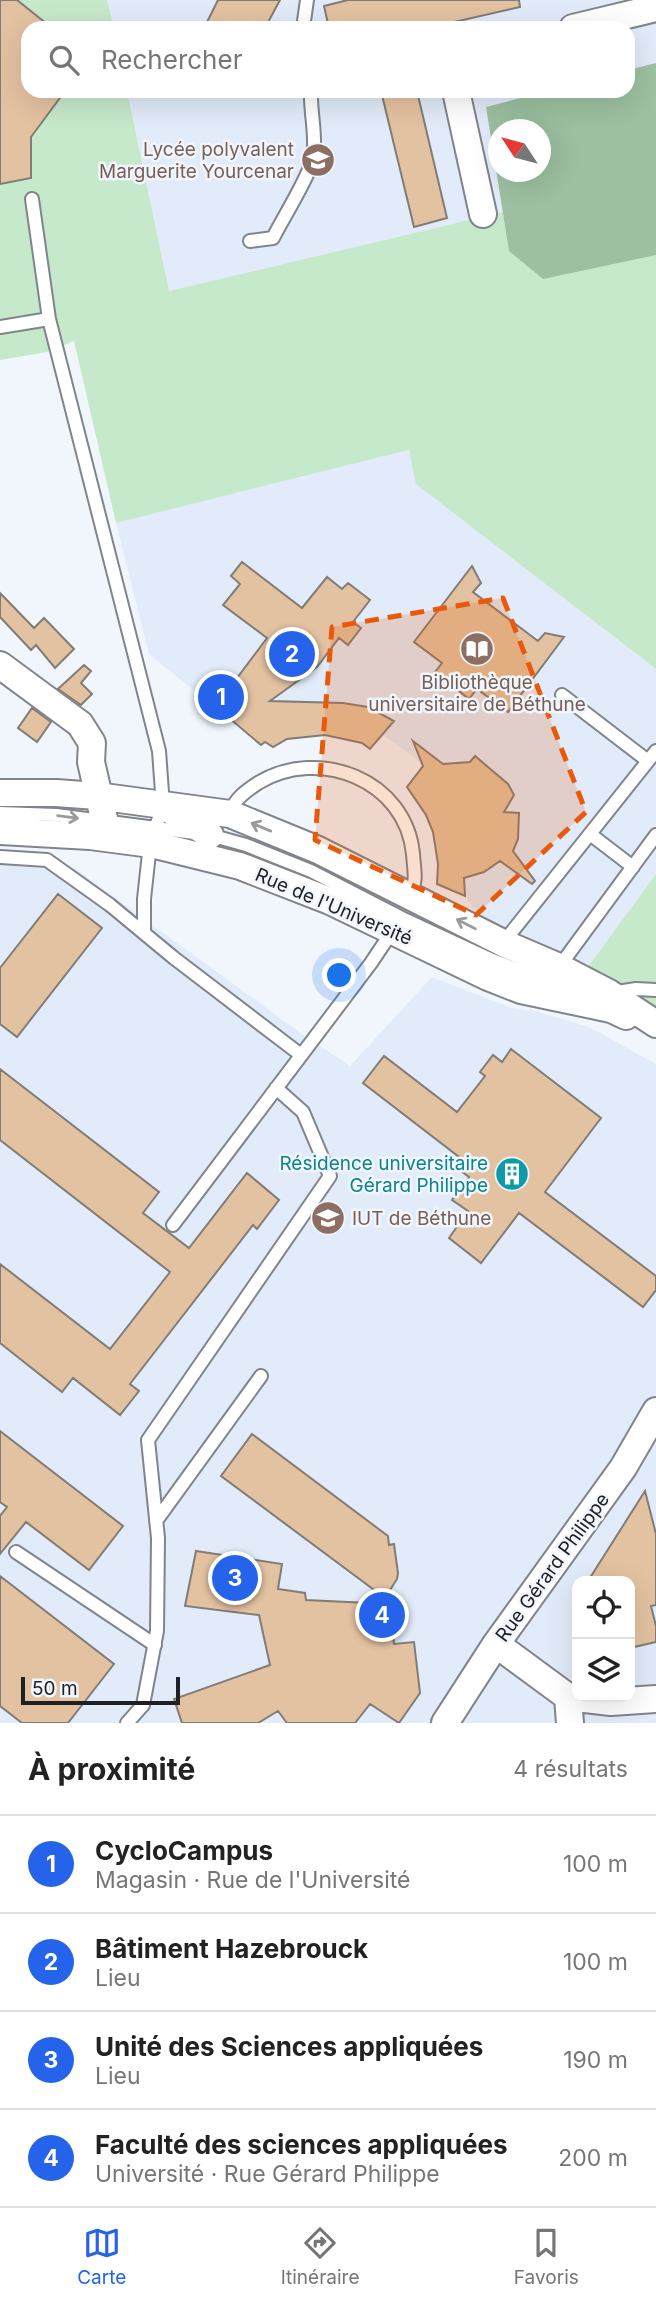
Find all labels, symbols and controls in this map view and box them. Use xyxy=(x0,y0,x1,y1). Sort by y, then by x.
search box xyxy=(21,21,635,98)
icon: search xyxy=(45,41,83,79)
text: Rechercher xyxy=(101,44,242,75)
north arrow xyxy=(488,119,551,182)
place label: Lycée polyvalent Marguerite Yourcenar xyxy=(99,138,294,183)
school or university icon: Lycée polyvalent Marguerite Yourcenar xyxy=(299,141,337,179)
pin: 2 xyxy=(269,628,315,680)
library icon: Bibliothèque universitaire de Béthune xyxy=(458,630,496,668)
pin: 1 xyxy=(198,671,244,723)
place label: Bibliothèque universitaire de Béthune xyxy=(368,671,586,716)
one-way arrow xyxy=(56,811,79,824)
one-way arrow xyxy=(250,820,272,833)
street label: Rue de l'Université xyxy=(252,863,416,950)
one-way arrow xyxy=(456,917,477,931)
your location xyxy=(322,958,356,992)
place label: Résidence universitaire Gérard Philippe xyxy=(279,1152,488,1197)
building icon: Résidence universitaire Gérard Philippe xyxy=(493,1155,531,1193)
school or university icon: IUT de Béthune xyxy=(309,1199,347,1237)
place label: IUT de Béthune xyxy=(352,1207,491,1230)
street label: Rue Gérard Philippe xyxy=(491,1488,614,1646)
pin: 3 xyxy=(212,1552,258,1604)
map controls xyxy=(572,1576,635,1702)
button: locate xyxy=(572,1576,635,1639)
pin: 4 xyxy=(359,1589,405,1641)
button: layers xyxy=(572,1639,635,1702)
scale bar xyxy=(21,1674,180,1706)
text: 50 m xyxy=(32,1677,78,1700)
text: À proximité xyxy=(28,1751,195,1787)
text: 4 résultats xyxy=(513,1755,628,1783)
text: CycloCampus xyxy=(95,1835,273,1866)
text: 1 xyxy=(46,1850,56,1878)
text: 100 m xyxy=(563,1850,628,1878)
text: Magasin · Rue de l'Université xyxy=(95,1866,411,1894)
text: Bâtiment Hazebrouck xyxy=(95,1933,368,1964)
text: 2 xyxy=(44,1948,58,1976)
text: 100 m xyxy=(563,1948,628,1976)
text: Lieu xyxy=(95,1964,141,1992)
text: Unité des Sciences appliquées xyxy=(95,2031,483,2062)
text: 3 xyxy=(44,2046,58,2074)
text: 190 m xyxy=(563,2046,628,2074)
text: Lieu xyxy=(95,2062,141,2090)
text: Faculté des sciences appliquées xyxy=(95,2129,508,2160)
text: 4 xyxy=(43,2144,59,2172)
text: 200 m xyxy=(558,2144,628,2172)
text: Université · Rue Gérard Philippe xyxy=(95,2160,440,2188)
tab: Carte xyxy=(77,2224,126,2289)
tab: Itinéraire xyxy=(281,2224,359,2289)
tab: Favoris xyxy=(514,2224,579,2289)

